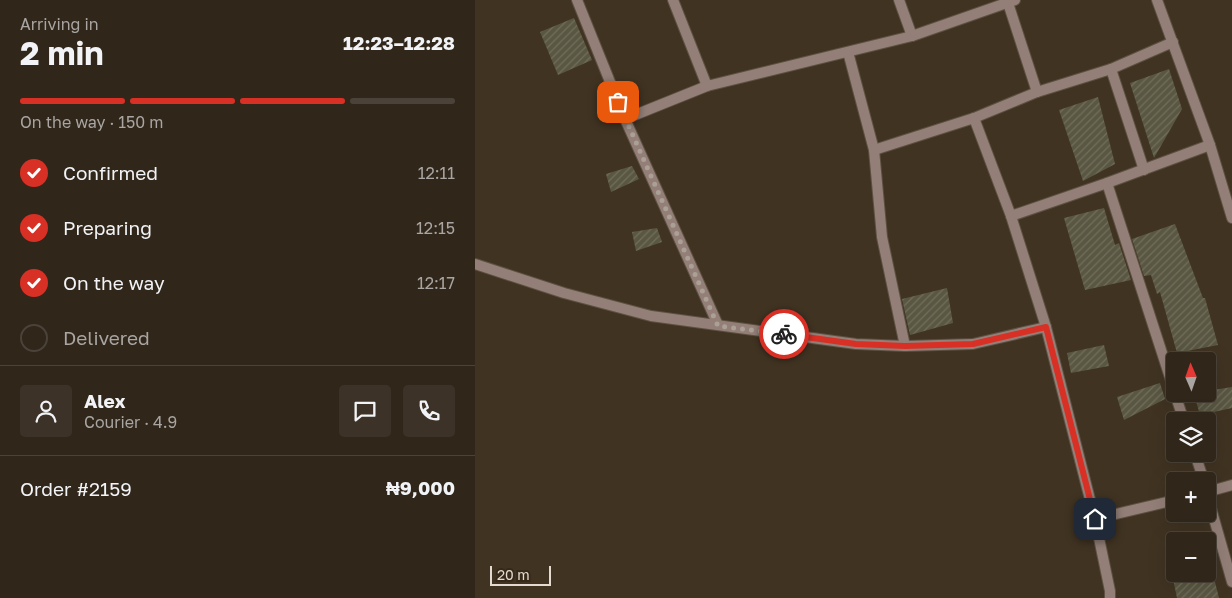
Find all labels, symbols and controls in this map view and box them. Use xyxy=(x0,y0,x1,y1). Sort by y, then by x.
text: Arriving in xyxy=(20,14,99,34)
text: 12:23–12:28 xyxy=(343,31,455,54)
text: 2 min xyxy=(20,34,104,72)
pin xyxy=(597,81,639,123)
icon: bag xyxy=(604,88,632,116)
text: On the way · 150 m xyxy=(20,112,163,132)
icon: check xyxy=(20,159,48,187)
text: Confirmed xyxy=(63,161,158,184)
text: 12:11 xyxy=(418,163,455,183)
icon: check xyxy=(20,214,48,242)
text: Preparing xyxy=(63,216,152,239)
text: 12:15 xyxy=(416,218,455,238)
icon: check xyxy=(20,269,48,297)
text: On the way xyxy=(63,271,165,294)
text: 12:17 xyxy=(417,273,455,293)
courier xyxy=(759,309,809,359)
icon: bike xyxy=(770,320,798,348)
text: Delivered xyxy=(63,326,150,349)
north arrow xyxy=(1166,352,1216,402)
map controls xyxy=(1166,352,1216,582)
button: person xyxy=(20,385,72,437)
button: chat xyxy=(339,385,391,437)
button: phone xyxy=(403,385,455,437)
text: Alex xyxy=(84,389,125,412)
text: Courier · 4.9 xyxy=(84,412,177,432)
button: layers xyxy=(1166,412,1216,462)
button: + xyxy=(1166,472,1216,522)
text: ₦9,000 xyxy=(386,476,455,499)
text: Order #2159 xyxy=(20,477,132,500)
pin xyxy=(1074,498,1116,540)
icon: home xyxy=(1081,505,1109,533)
button: − xyxy=(1166,532,1216,582)
scale bar xyxy=(490,563,551,586)
text: 20 m xyxy=(497,566,530,583)

